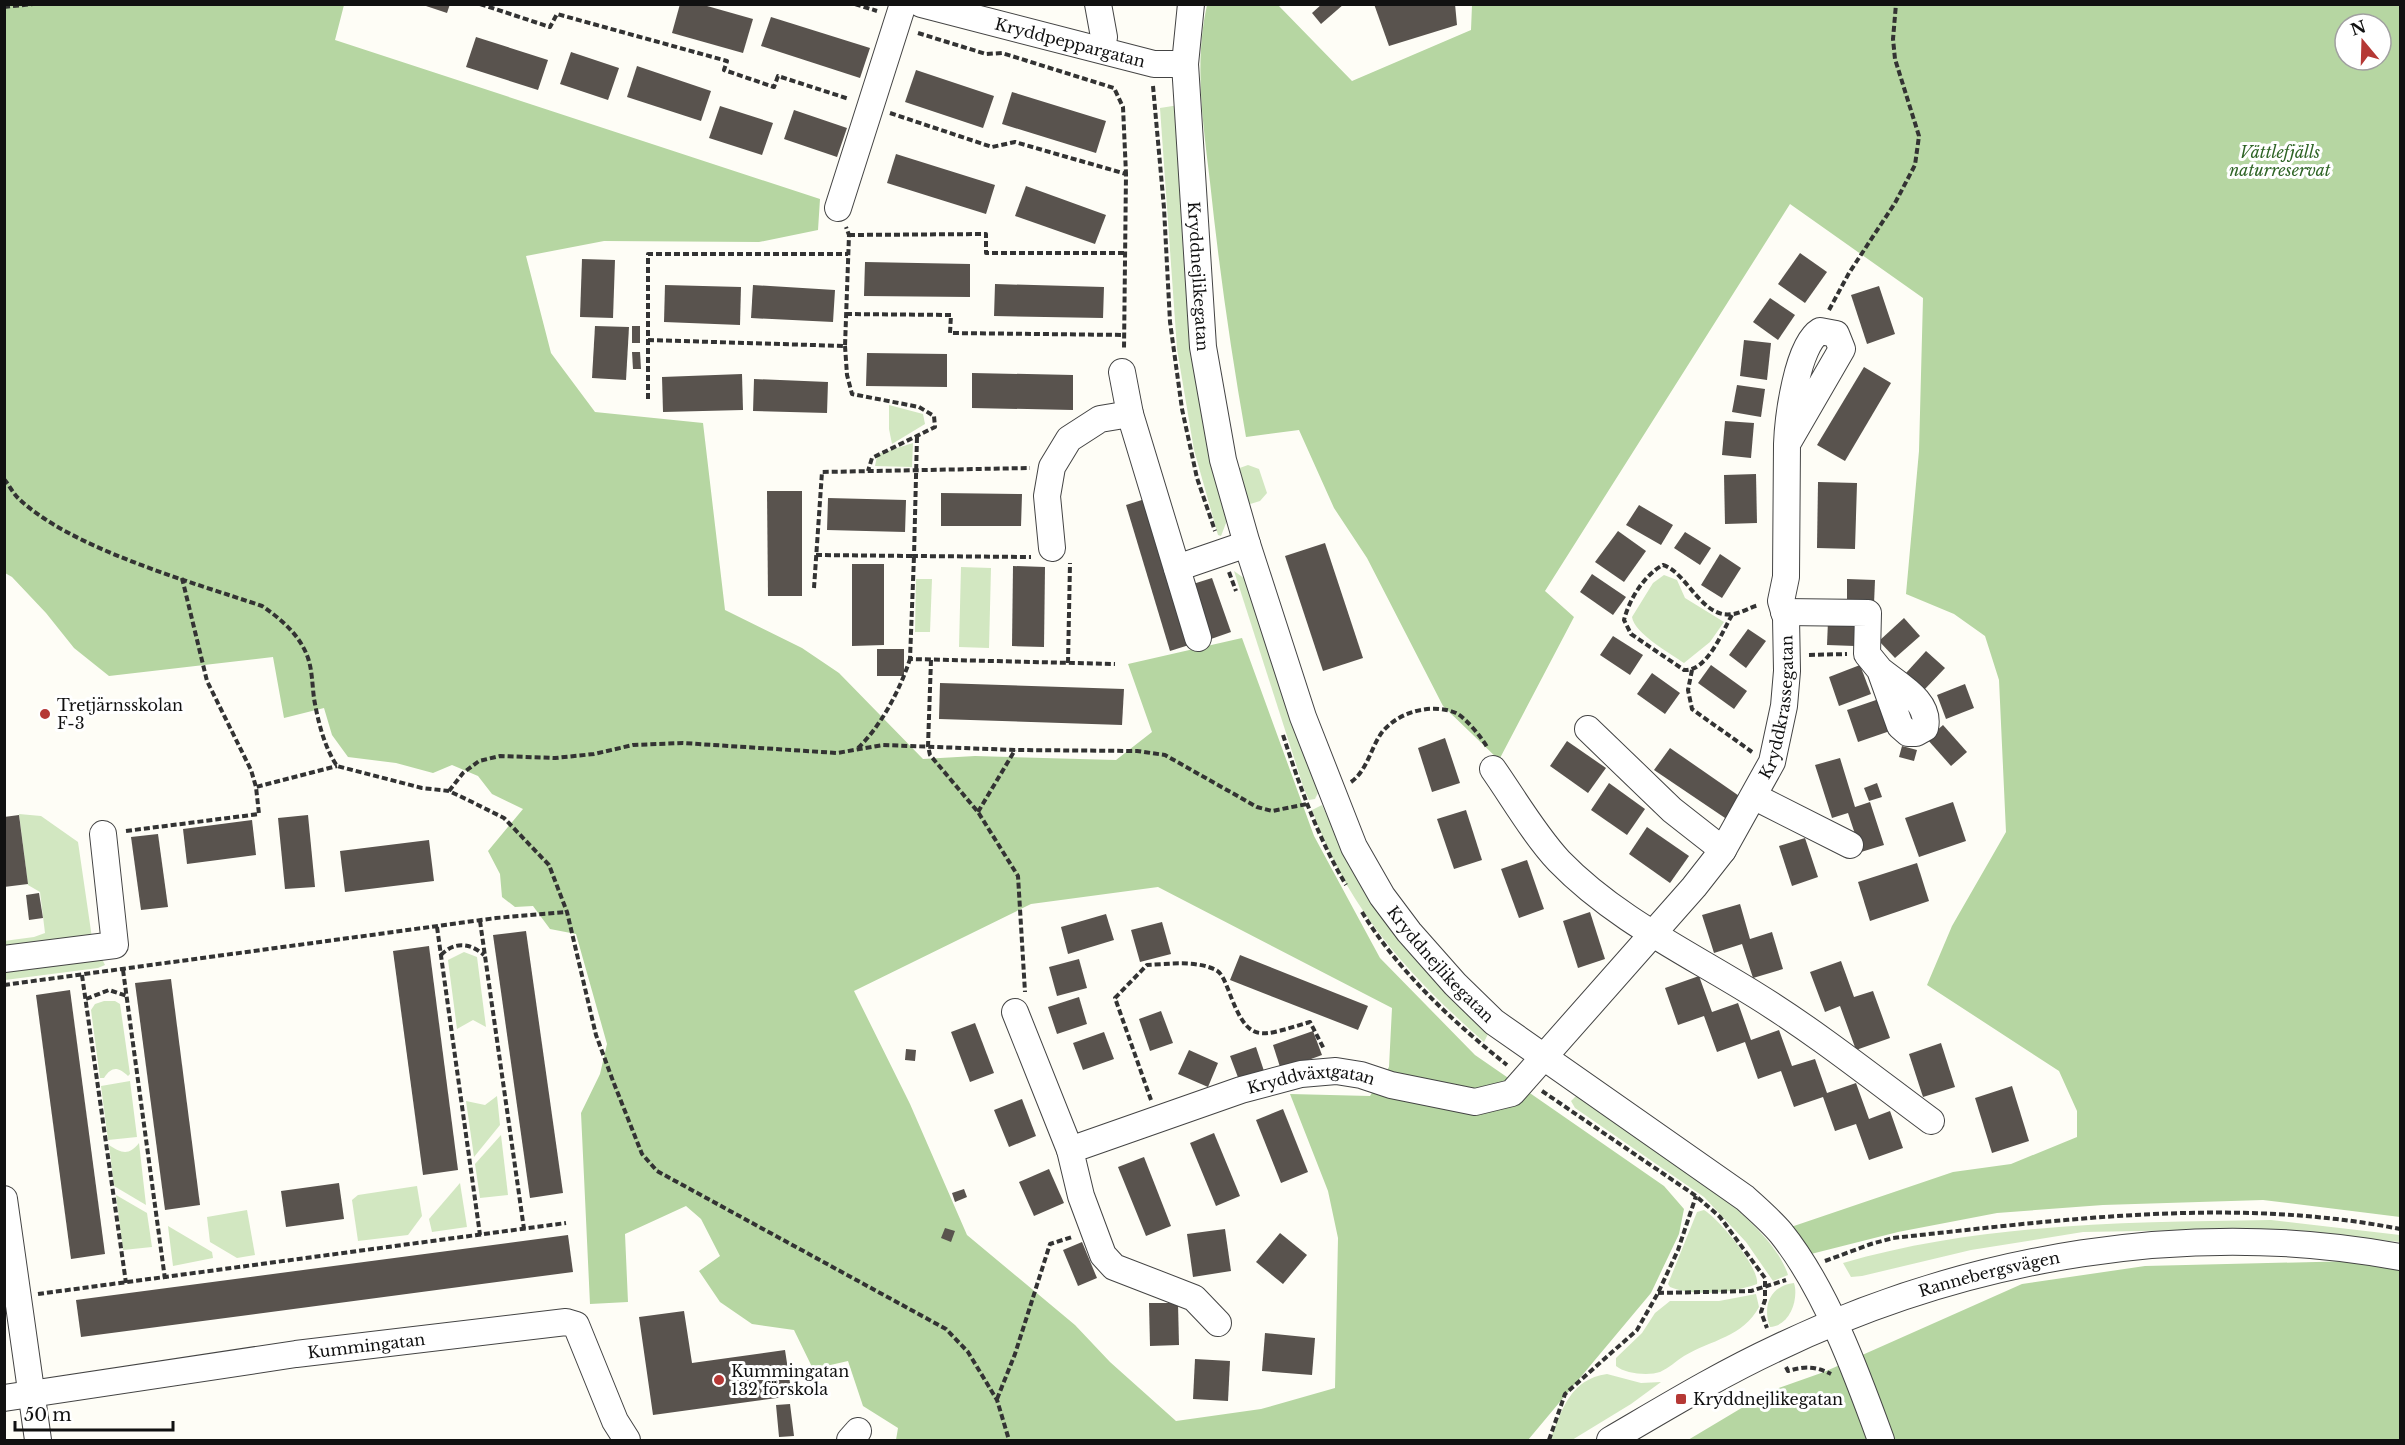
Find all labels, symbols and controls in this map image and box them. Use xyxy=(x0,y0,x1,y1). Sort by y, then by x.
north arrow xyxy=(2333,12,2393,72)
street label: Kryddpeppargatan xyxy=(993,13,1147,71)
text: N xyxy=(2348,16,2368,40)
park label: Vättlefjälls naturreservat xyxy=(2229,142,2331,180)
street label: Kryddnejlikegatan xyxy=(1184,201,1213,352)
street label: Kryddkrassegatan xyxy=(1755,635,1797,782)
place label: Tretjärnsskolan F-3 xyxy=(57,695,183,733)
marker: Tretjärnsskolan F-3 xyxy=(38,707,52,721)
street label: Kryddnejlikegatan xyxy=(1383,902,1498,1027)
street label: Kryddväxtgatan xyxy=(1245,1060,1378,1098)
street label: Rannebergsvägen xyxy=(1916,1247,2061,1301)
street label: Kummingatan xyxy=(306,1329,426,1363)
place label: Kummingatan 132 förskola xyxy=(731,1361,849,1399)
marker: Kummingatan 132 förskola xyxy=(712,1373,726,1387)
place label: Kryddnejlikegatan xyxy=(1693,1389,1843,1409)
marker: Kryddnejlikegatan xyxy=(1674,1392,1688,1406)
scale bar xyxy=(15,1394,172,1432)
text: 50 m xyxy=(24,1404,72,1426)

